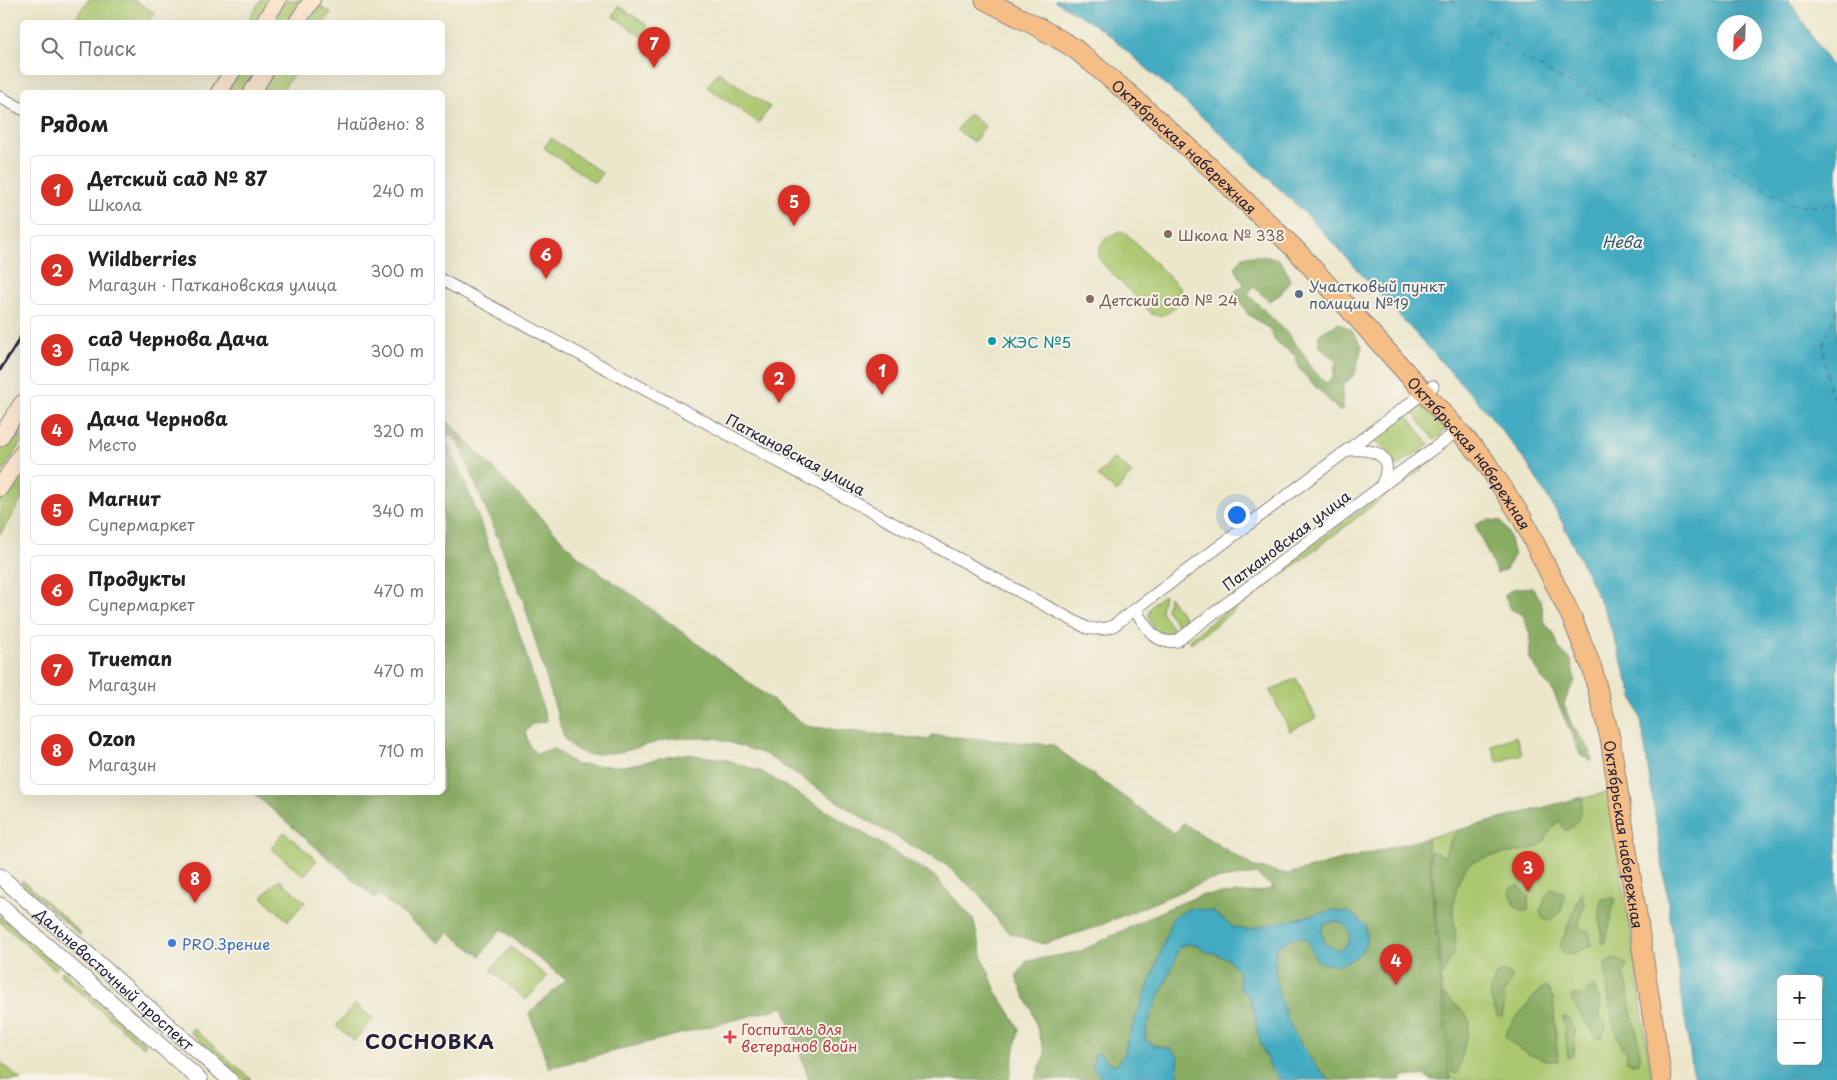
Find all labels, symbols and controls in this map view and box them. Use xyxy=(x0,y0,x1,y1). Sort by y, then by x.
north arrow xyxy=(1717,15,1762,60)
search box xyxy=(20,20,445,75)
pin: 7 xyxy=(638,27,670,68)
icon: search xyxy=(38,34,66,62)
text: Поиск xyxy=(78,34,136,62)
street label: Октябрьская набережная xyxy=(1107,73,1263,219)
text: Рядом xyxy=(40,107,108,139)
text: Найдено: 8 xyxy=(337,111,425,135)
text: Детский сад № 87 xyxy=(88,164,267,192)
text: 1 xyxy=(53,178,61,202)
text: 240 m xyxy=(372,178,424,202)
pin: 5 xyxy=(778,185,810,226)
text: Школа xyxy=(88,192,142,216)
place label: Школа № 338 xyxy=(1178,223,1285,246)
marker: Школа № 338 xyxy=(1162,228,1174,240)
water label: Нева xyxy=(1602,229,1643,253)
pin: 6 xyxy=(530,238,562,279)
text: Wildberries xyxy=(88,244,197,272)
text: 2 xyxy=(51,258,63,282)
text: 300 m xyxy=(370,258,424,282)
text: Магазин · Паткановская улица xyxy=(88,272,337,296)
place label: Участковый пункт полиции №19 xyxy=(1309,274,1446,314)
place label: Детский сад № 24 xyxy=(1099,288,1238,311)
marker: Участковый пункт полиции №19 xyxy=(1293,288,1305,300)
marker: Детский сад № 24 xyxy=(1084,293,1096,305)
text: сад Чернова Дача xyxy=(88,324,269,352)
place label: ЖЭС №5 xyxy=(1002,330,1071,353)
marker: ЖЭС №5 xyxy=(986,335,998,347)
text: 3 xyxy=(52,338,62,362)
text: 300 m xyxy=(370,338,424,362)
text: Парк xyxy=(88,352,129,376)
pin: 1 xyxy=(866,354,898,395)
pin: 2 xyxy=(763,362,795,403)
street label: Октябрьская набережная xyxy=(1403,371,1537,533)
text: Дача Чернова xyxy=(88,404,228,432)
street label: Паткановская улица xyxy=(722,407,870,501)
text: 4 xyxy=(52,418,62,442)
text: 320 m xyxy=(373,418,424,442)
text: Место xyxy=(88,432,137,456)
text: Магнит xyxy=(88,484,160,512)
street label: Паткановская улица xyxy=(1217,484,1355,596)
text: 5 xyxy=(52,498,62,522)
text: 340 m xyxy=(372,498,424,522)
your location xyxy=(1224,502,1250,528)
text: Супермаркет xyxy=(88,512,195,536)
text: Продукты xyxy=(88,564,186,592)
text: 6 xyxy=(51,578,63,602)
text: 470 m xyxy=(374,578,424,602)
text: Супермаркет xyxy=(88,592,195,616)
text: Trueman xyxy=(88,644,172,672)
text: 7 xyxy=(52,658,62,682)
text: 470 m xyxy=(374,658,424,682)
text: Магазин xyxy=(88,672,157,696)
text: Ozon xyxy=(88,724,136,752)
text: 8 xyxy=(52,738,62,762)
text: 710 m xyxy=(378,738,424,762)
street label: Октябрьская набережная xyxy=(1599,738,1650,930)
text: Магазин xyxy=(88,752,157,776)
pin: 3 xyxy=(1512,851,1544,892)
pin: 8 xyxy=(179,862,211,903)
street label: Дальневосточный проспект xyxy=(30,901,200,1056)
place label: PRO.Зрение xyxy=(182,932,270,955)
marker: PRO.Зрение xyxy=(166,937,178,949)
pin: 4 xyxy=(1380,944,1412,985)
map controls xyxy=(1777,975,1822,1065)
button: + xyxy=(1777,975,1822,1020)
place label: Госпиталь для ветеранов войн xyxy=(741,1017,858,1057)
button: − xyxy=(1777,1020,1822,1065)
district label: СОСНОВКА xyxy=(365,1026,495,1056)
marker: Госпиталь для ветеранов войн xyxy=(723,1030,737,1044)

